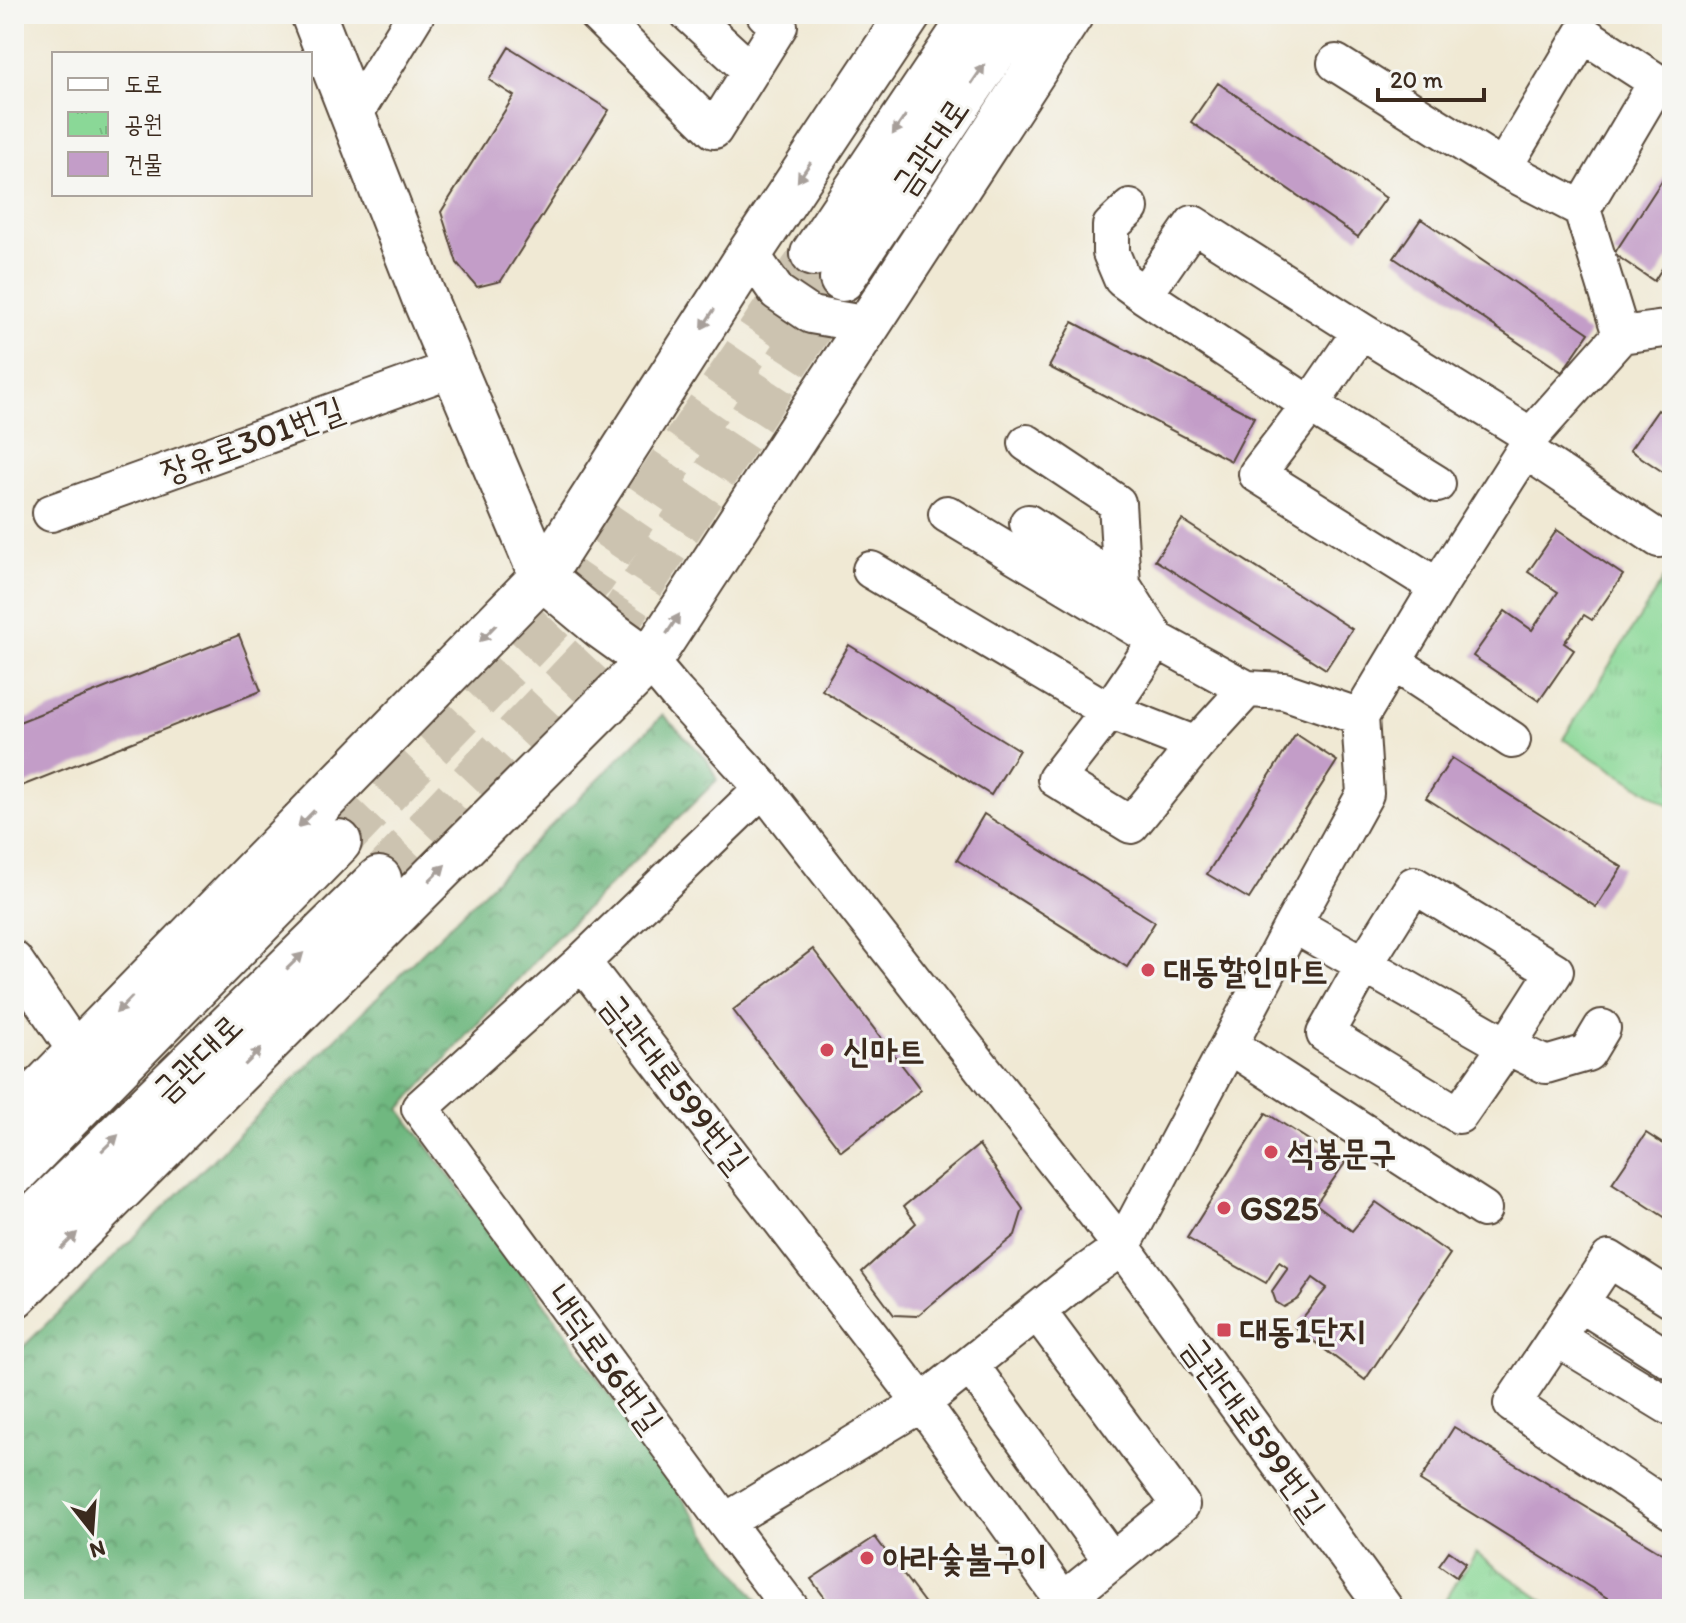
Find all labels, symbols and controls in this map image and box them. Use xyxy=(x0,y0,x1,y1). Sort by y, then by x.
legend xyxy=(52,52,312,196)
scale bar xyxy=(1378,52,1484,102)
one-way arrow xyxy=(971,64,986,85)
text: 20 m xyxy=(1390,65,1443,94)
text: 도로 xyxy=(124,69,163,98)
street label: 금관대로 xyxy=(882,90,978,204)
text: 공원 xyxy=(124,109,163,138)
one-way arrow xyxy=(892,115,907,136)
text: 건물 xyxy=(124,149,163,178)
one-way arrow xyxy=(796,162,811,183)
one-way arrow xyxy=(701,308,715,330)
street label: 장유로301번길 xyxy=(155,388,349,492)
one-way arrow xyxy=(665,614,680,635)
one-way arrow xyxy=(479,623,498,642)
one-way arrow xyxy=(297,809,316,828)
one-way arrow xyxy=(427,865,446,883)
place label: 대동할인마트 xyxy=(1164,950,1328,991)
one-way arrow xyxy=(285,952,304,971)
marker: 대동할인마트 xyxy=(1139,961,1157,979)
street label: 금관대로599번길 xyxy=(592,985,758,1181)
one-way arrow xyxy=(115,995,134,1014)
street label: 금관대로 xyxy=(143,1005,251,1111)
place label: 신마트 xyxy=(843,1030,925,1071)
marker: 신마트 xyxy=(818,1041,836,1059)
one-way arrow xyxy=(243,1048,262,1067)
place label: 석봉문구 xyxy=(1287,1132,1396,1173)
one-way arrow xyxy=(100,1134,119,1153)
marker: 석봉문구 xyxy=(1262,1143,1280,1161)
place label: GS25 xyxy=(1240,1188,1318,1229)
marker: GS25 xyxy=(1215,1199,1233,1217)
one-way arrow xyxy=(59,1232,78,1251)
street label: 내덕로56번길 xyxy=(538,1277,672,1441)
place label: 대동1단지 xyxy=(1240,1310,1365,1351)
marker: 대동1단지 xyxy=(1215,1321,1233,1339)
street label: 금관대로599번길 xyxy=(1173,1328,1335,1528)
north arrow xyxy=(52,1491,132,1571)
text: N xyxy=(87,1535,109,1565)
place label: 아라숯불구이 xyxy=(883,1538,1047,1579)
marker: 아라숯불구이 xyxy=(858,1549,876,1567)

